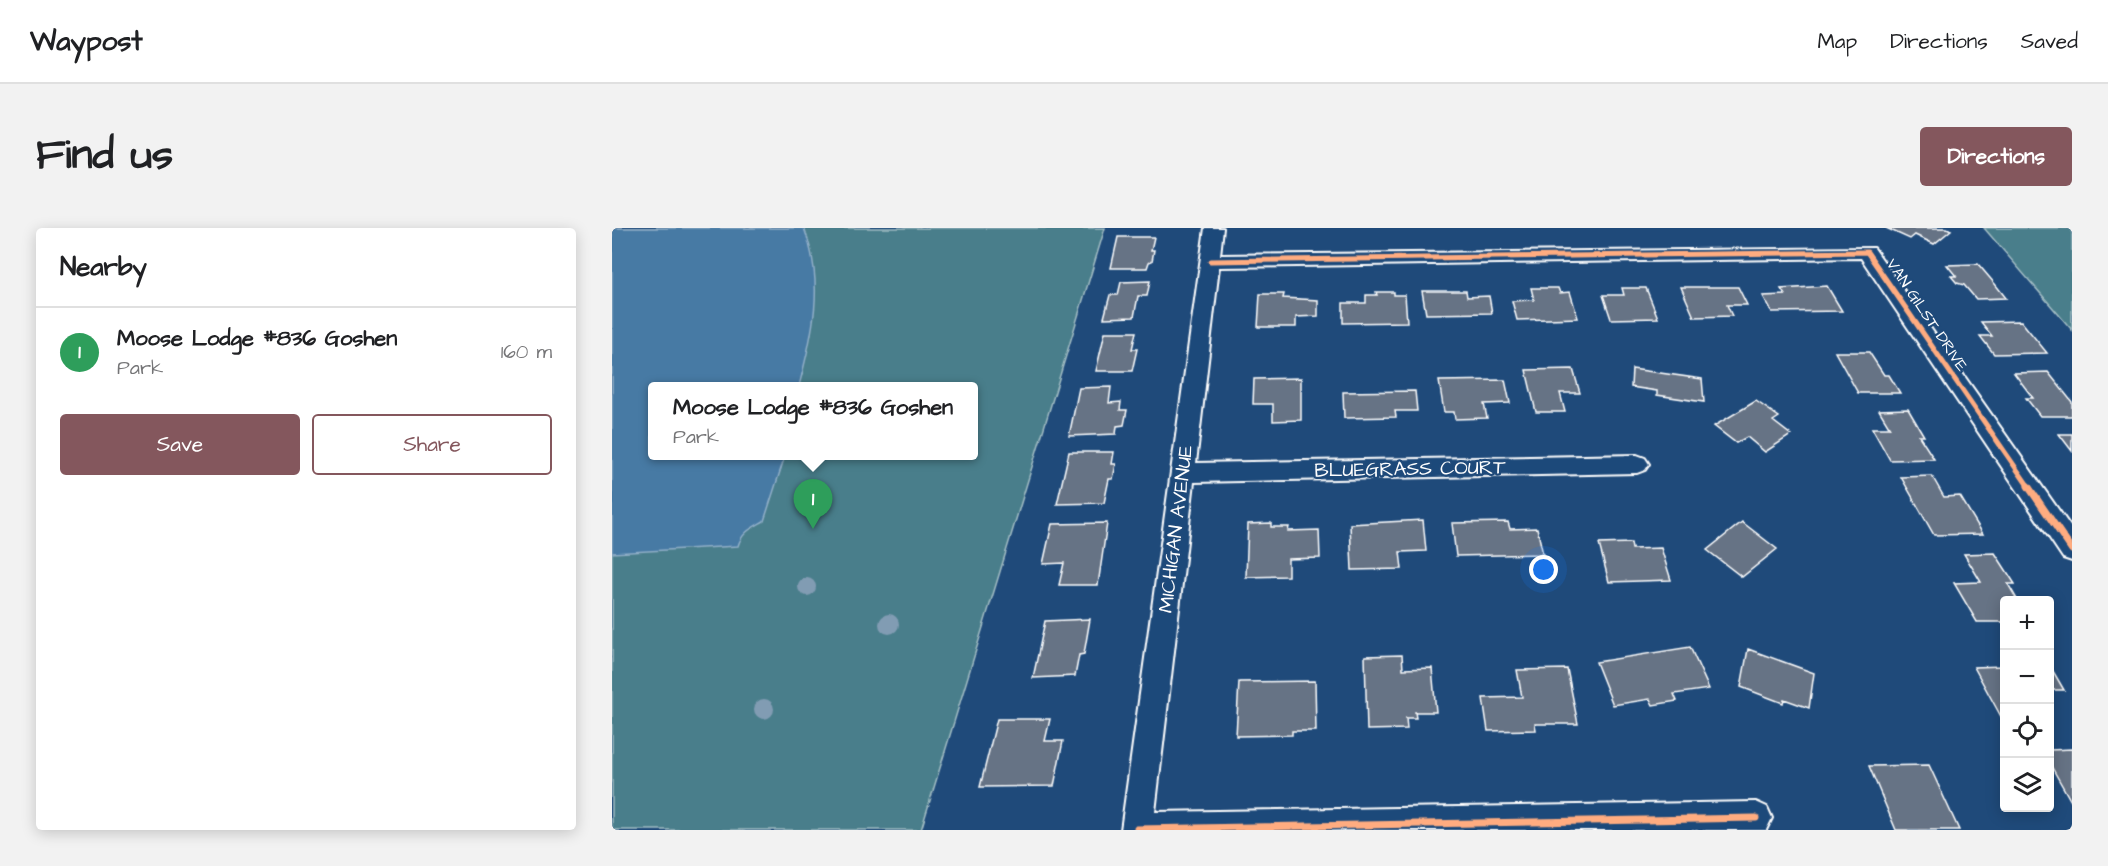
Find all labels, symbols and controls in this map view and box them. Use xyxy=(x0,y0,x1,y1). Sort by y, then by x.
text: Waypost xyxy=(30,22,143,61)
text: Map xyxy=(1817,27,1857,56)
text: Directions xyxy=(1890,27,1988,56)
text: Saved xyxy=(2021,27,2078,56)
text: Find us xyxy=(36,127,173,185)
button: Directions xyxy=(1920,127,2072,186)
text: Nearby xyxy=(60,249,147,285)
street label: VAN GILST DRIVE xyxy=(1881,254,1973,376)
text: Moose Lodge #836 Goshen xyxy=(117,323,397,354)
text: 1 xyxy=(78,338,81,366)
text: 160 m xyxy=(501,338,552,366)
text: Park xyxy=(117,354,163,382)
popup xyxy=(648,382,978,460)
text: Moose Lodge #836 Goshen xyxy=(673,392,953,423)
button: Save xyxy=(60,414,300,475)
button: Share xyxy=(312,414,552,475)
text: Park xyxy=(673,423,719,451)
street label: MICHIGAN AVENUE xyxy=(1152,443,1200,615)
street label: BLUEGRASS COURT xyxy=(1314,453,1506,485)
pin: 1 xyxy=(794,480,832,529)
your location xyxy=(1529,555,1558,584)
map controls xyxy=(2000,596,2054,812)
button: + xyxy=(2000,596,2054,650)
button: − xyxy=(2000,650,2054,704)
button: locate xyxy=(2000,704,2054,758)
button: layers xyxy=(2000,758,2054,812)

